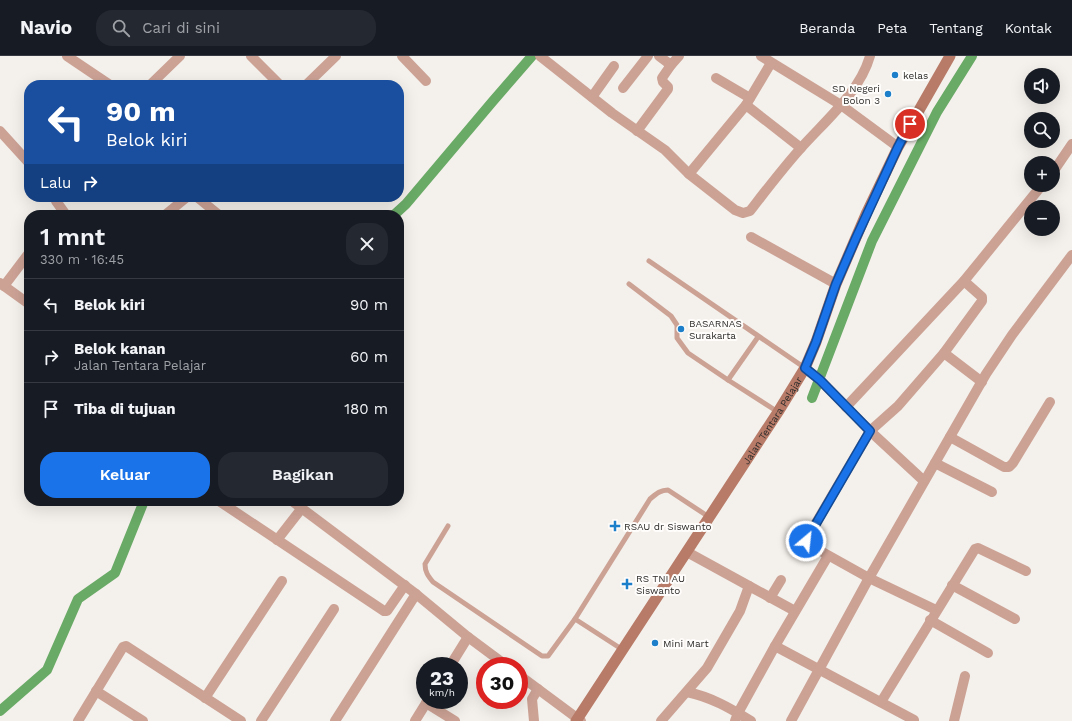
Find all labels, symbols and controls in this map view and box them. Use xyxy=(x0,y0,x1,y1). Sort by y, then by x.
search box xyxy=(96,10,376,46)
text: Navio xyxy=(20,16,72,39)
icon: search xyxy=(110,17,132,39)
text: Cari di sini xyxy=(142,19,220,37)
text: Beranda xyxy=(799,20,855,36)
text: Peta xyxy=(877,20,907,36)
text: Tentang xyxy=(929,20,983,36)
text: Kontak xyxy=(1005,20,1052,36)
map controls xyxy=(1024,68,1060,236)
button: sound xyxy=(1024,68,1060,104)
marker: kelas xyxy=(890,70,900,80)
place label: kelas xyxy=(903,70,928,81)
place label: SD Negeri Bolon 3 xyxy=(832,83,880,106)
marker: SD Negeri Bolon 3 xyxy=(883,89,893,99)
text: 90 m xyxy=(106,95,176,128)
icon: left xyxy=(40,96,92,148)
pin xyxy=(893,107,927,141)
button: search xyxy=(1024,112,1060,148)
icon: arrive xyxy=(899,113,921,135)
text: Belok kiri xyxy=(106,129,188,150)
button: + xyxy=(1024,156,1060,192)
icon: right xyxy=(79,172,101,194)
text: Lalu xyxy=(40,174,71,192)
button: − xyxy=(1024,200,1060,236)
text: 1 mnt xyxy=(40,223,105,251)
button: close xyxy=(346,223,388,265)
text: 330 m · 16:45 xyxy=(40,252,124,267)
icon: left xyxy=(40,294,62,316)
text: Belok kiri xyxy=(74,296,145,314)
text: 90 m xyxy=(350,296,388,314)
place label: BASARNAS Surakarta xyxy=(689,318,742,341)
marker: BASARNAS Surakarta xyxy=(676,324,686,334)
text: Belok kanan xyxy=(74,340,165,358)
icon: right xyxy=(40,346,62,368)
text: 60 m xyxy=(350,348,388,366)
text: Jalan Tentara Pelajar xyxy=(74,358,206,373)
street label: Jalan Tentara Pelajar xyxy=(740,374,804,466)
icon: arrive xyxy=(40,398,62,420)
text: Tiba di tujuan xyxy=(74,400,176,418)
text: 180 m xyxy=(344,400,388,418)
button: Keluar xyxy=(40,452,210,498)
button: Bagikan xyxy=(218,452,388,498)
marker: RSAU dr Siswanto xyxy=(609,520,621,532)
position arrow xyxy=(785,520,827,562)
place label: RSAU dr Siswanto xyxy=(624,521,712,532)
place label: RS TNI AU Siswanto xyxy=(636,573,685,596)
marker: RS TNI AU Siswanto xyxy=(621,578,633,590)
marker: Mini Mart xyxy=(650,638,660,648)
place label: Mini Mart xyxy=(663,638,709,649)
speed limit sign: 30 xyxy=(476,657,528,709)
text: 23 xyxy=(430,666,454,690)
text: km/h xyxy=(429,687,455,698)

